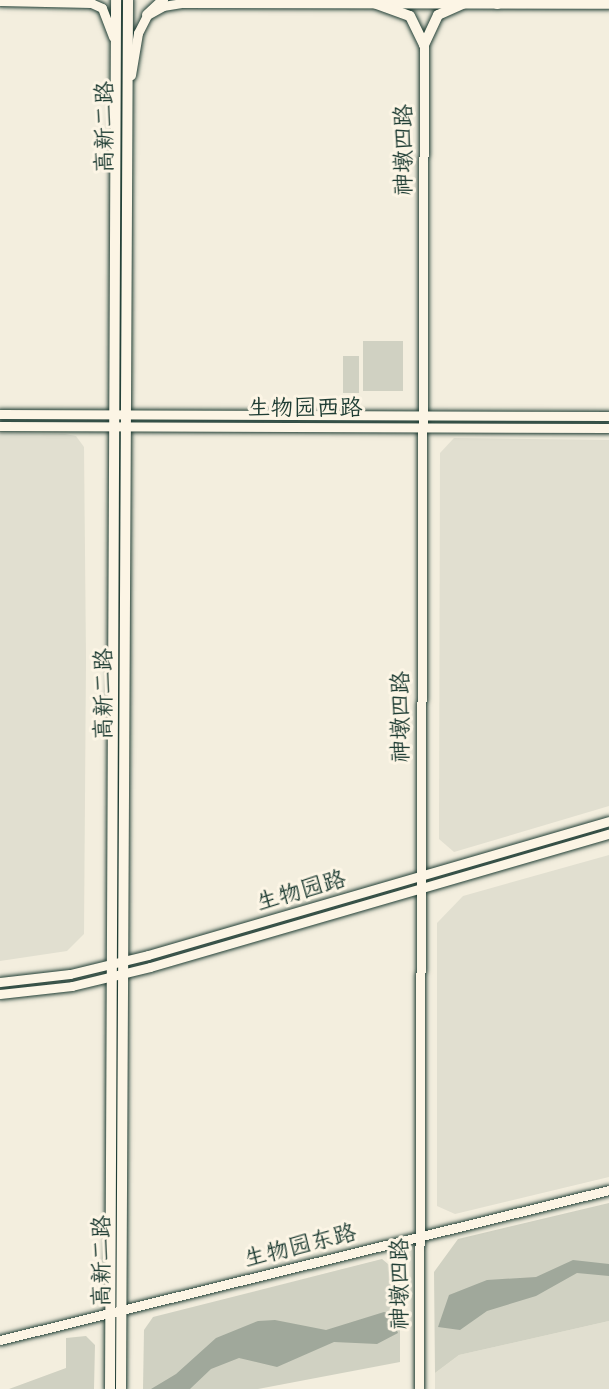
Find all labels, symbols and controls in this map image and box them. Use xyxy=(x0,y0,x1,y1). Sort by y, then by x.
street label: 高新二路 xyxy=(91,81,119,173)
street label: 神墩四路 xyxy=(390,104,418,196)
street label: 生物园西路 xyxy=(248,394,362,422)
street label: 高新二路 xyxy=(90,648,118,740)
street label: 神墩四路 xyxy=(387,671,415,763)
street label: 生物园路 xyxy=(253,865,349,917)
street label: 高新二路 xyxy=(88,1215,116,1307)
street label: 生物园东路 xyxy=(241,1219,359,1273)
street label: 神墩四路 xyxy=(386,1238,414,1330)

